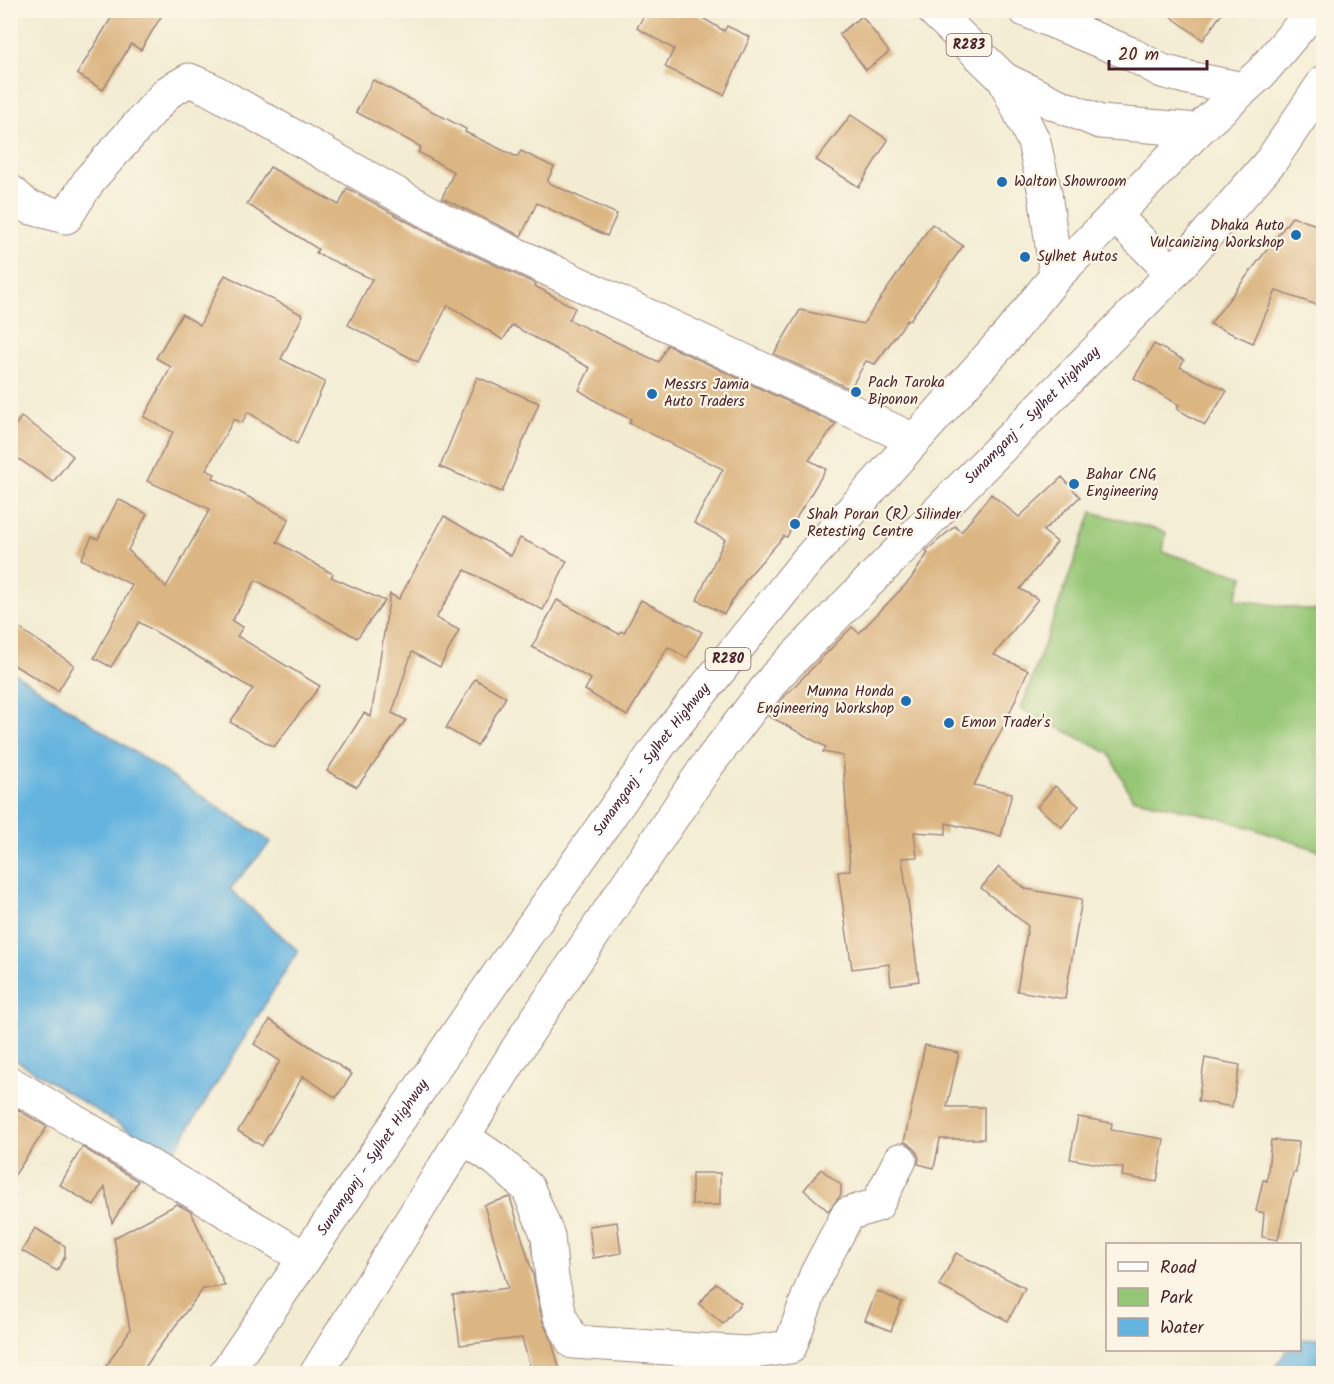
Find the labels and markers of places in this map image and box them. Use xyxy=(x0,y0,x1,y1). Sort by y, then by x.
place label: Walton Showroom xyxy=(1014,170,1127,194)
marker: Walton Showroom xyxy=(995,175,1009,189)
place label: Dhaka Auto Vulcanizing Workshop xyxy=(1150,214,1284,255)
marker: Dhaka Auto Vulcanizing Workshop xyxy=(1289,228,1303,242)
place label: Sylhet Autos xyxy=(1037,245,1118,269)
marker: Sylhet Autos xyxy=(1018,250,1032,264)
place label: Pach Taroka Biponon xyxy=(868,371,945,412)
place label: Messrs Jamia Auto Traders xyxy=(664,373,749,414)
marker: Pach Taroka Biponon xyxy=(849,385,863,399)
marker: Messrs Jamia Auto Traders xyxy=(645,387,659,401)
place label: Bahar CNG Engineering xyxy=(1086,463,1159,504)
marker: Bahar CNG Engineering xyxy=(1067,477,1081,491)
place label: Shah Poran (R) Silinder Retesting Centre xyxy=(807,503,962,544)
marker: Shah Poran (R) Silinder Retesting Centre xyxy=(788,517,802,531)
place label: Munna Honda Engineering Workshop xyxy=(756,680,894,721)
marker: Munna Honda Engineering Workshop xyxy=(899,694,913,708)
place label: Emon Trader's xyxy=(961,711,1051,735)
marker: Emon Trader's xyxy=(942,716,956,730)

